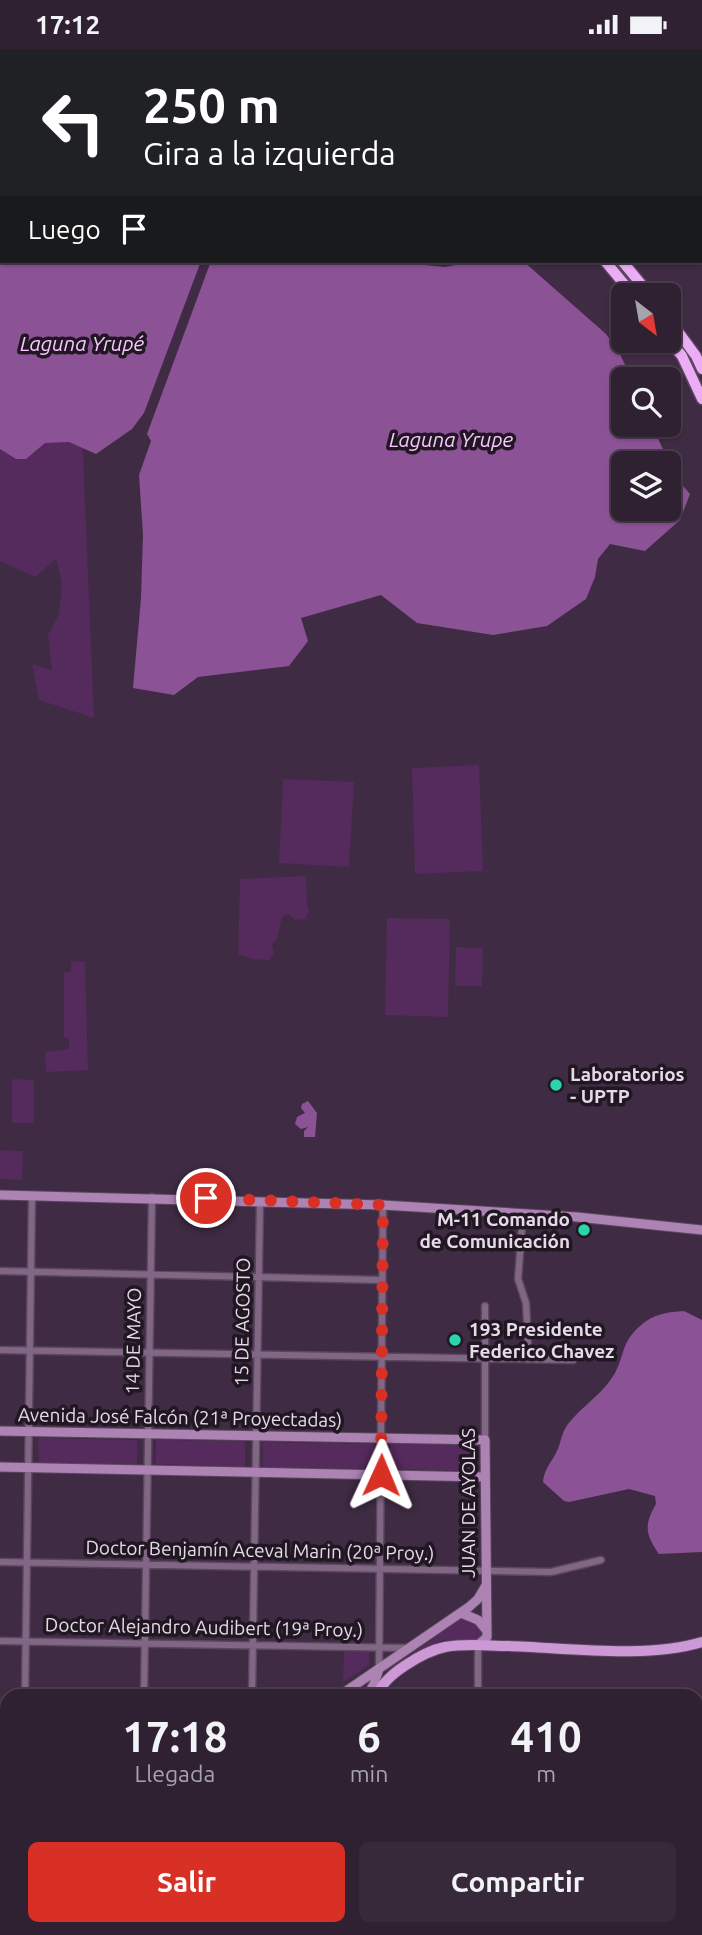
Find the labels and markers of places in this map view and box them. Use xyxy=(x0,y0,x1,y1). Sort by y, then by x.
place label: Laboratorios - UPTP xyxy=(570,1063,685,1107)
marker: Laboratorios - UPTP xyxy=(548,1077,564,1093)
pin xyxy=(176,1168,236,1228)
place label: M-11 Comando de Comunicación xyxy=(419,1208,570,1252)
marker: M-11 Comando de Comunicación xyxy=(576,1222,592,1238)
place label: 193 Presidente Federico Chavez xyxy=(469,1318,614,1362)
marker: 193 Presidente Federico Chavez xyxy=(447,1332,463,1348)

